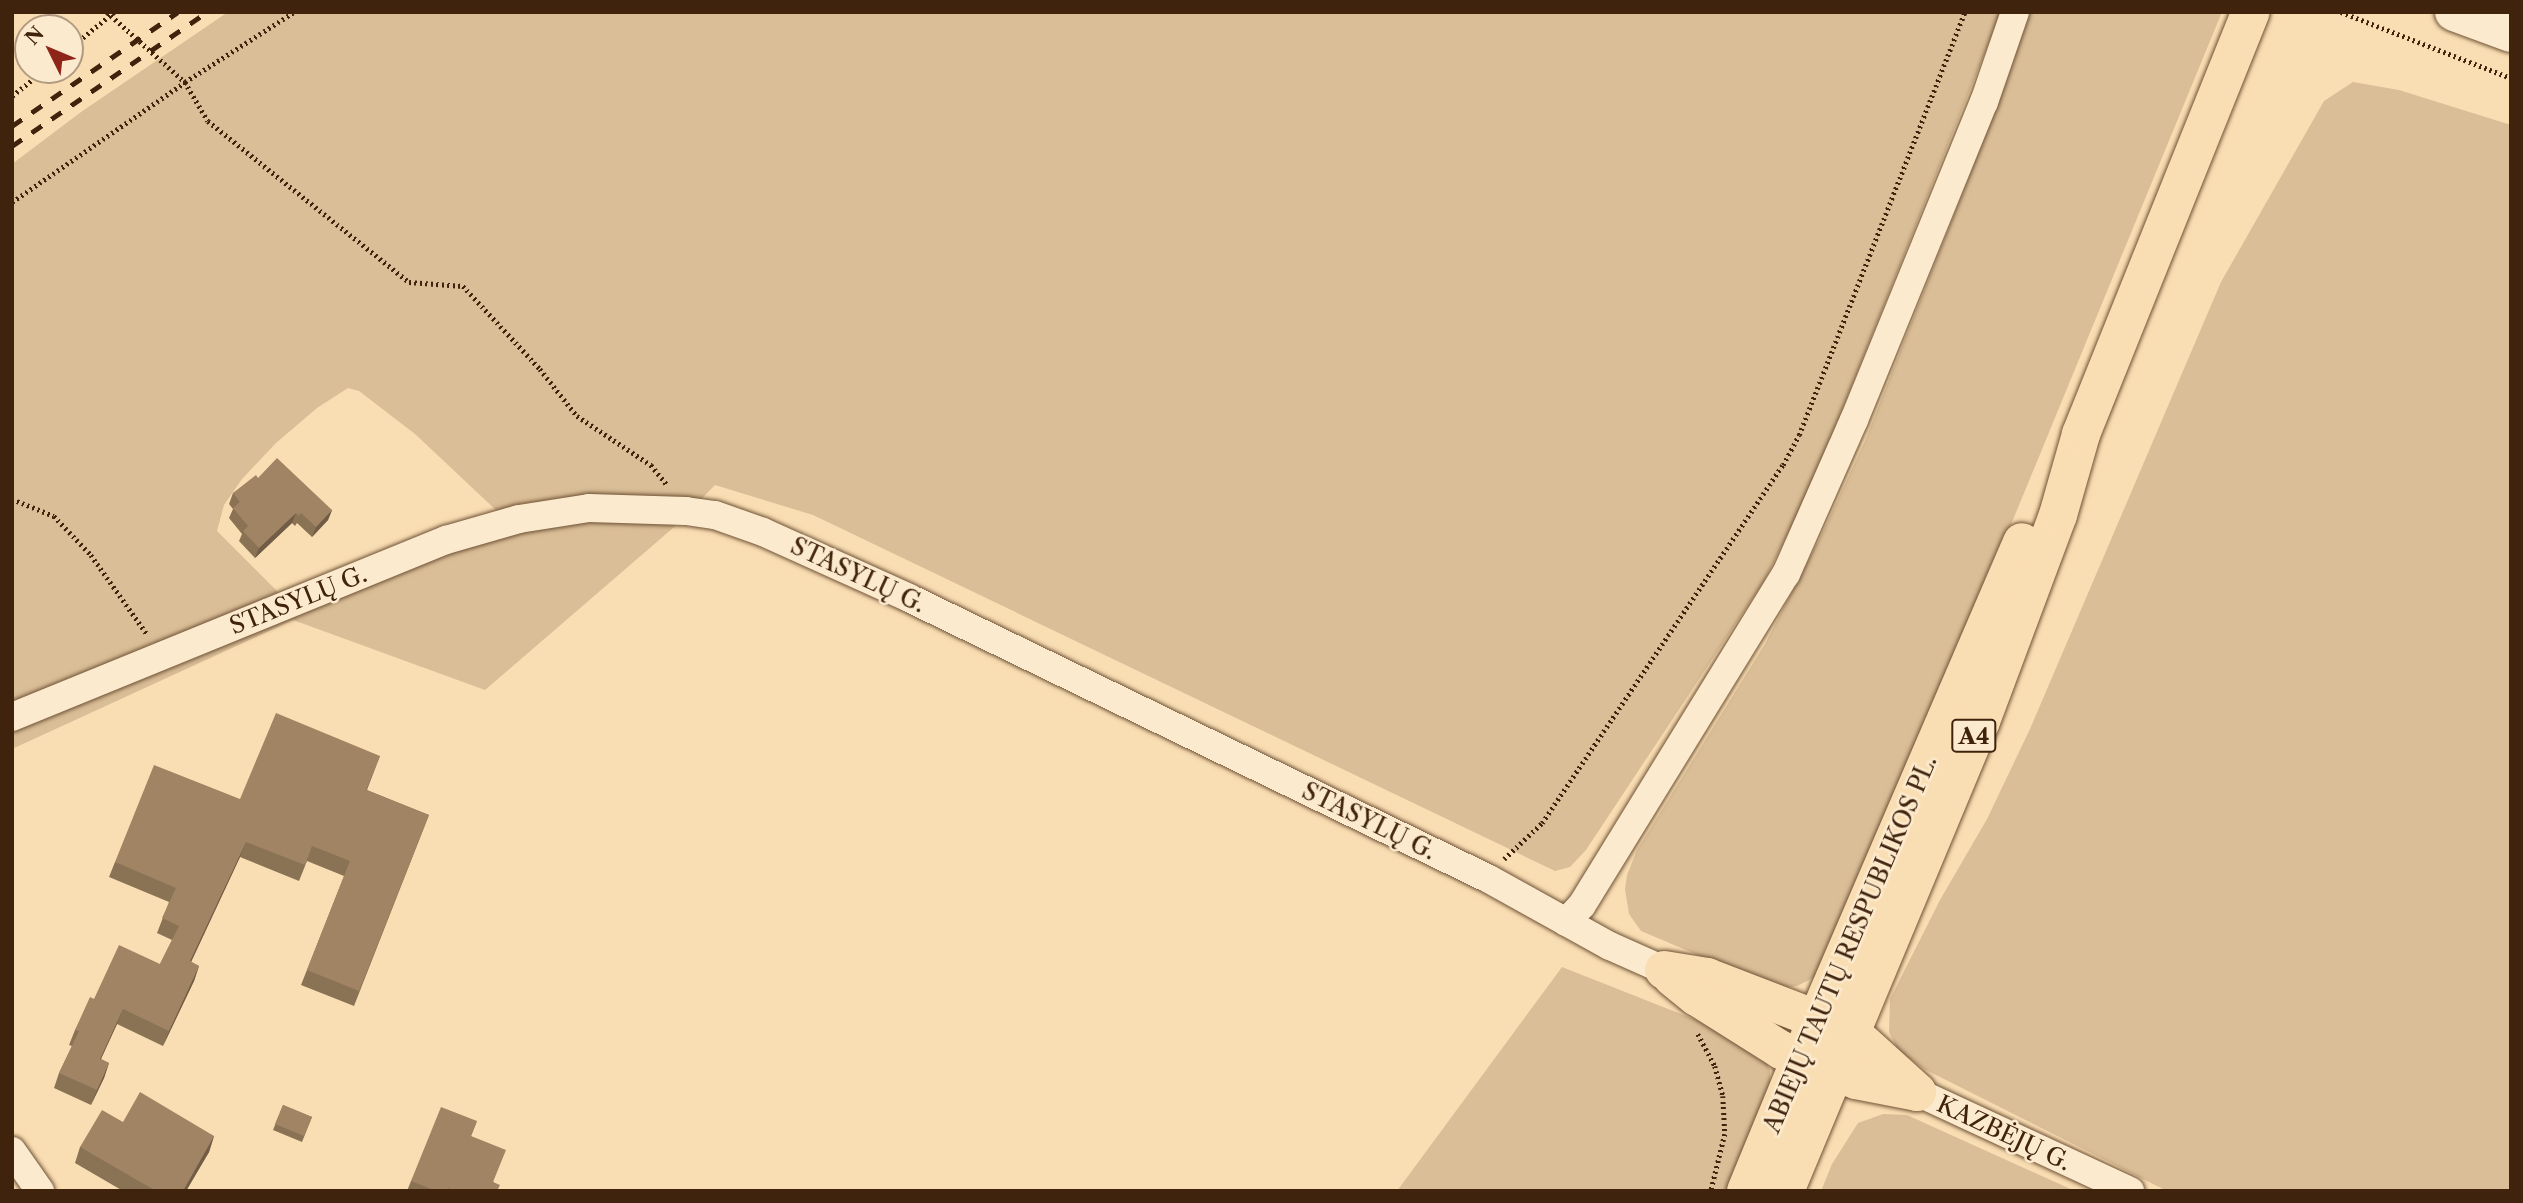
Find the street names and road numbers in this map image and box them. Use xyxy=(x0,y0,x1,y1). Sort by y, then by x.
street label: STASYLŲ G. xyxy=(786,531,930,619)
street label: STASYLŲ G. xyxy=(225,559,371,641)
road number: A4 xyxy=(1951,716,1997,756)
street label: ABIEJŲ TAUTŲ RESPUBLIKOS PL. xyxy=(1757,750,1943,1138)
street label: STASYLŲ G. xyxy=(1297,776,1441,866)
street label: KAZBĖJŲ G. xyxy=(1932,1089,2076,1177)

